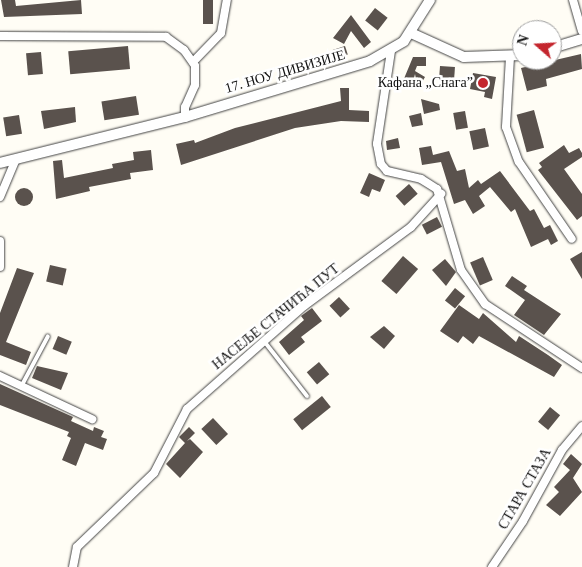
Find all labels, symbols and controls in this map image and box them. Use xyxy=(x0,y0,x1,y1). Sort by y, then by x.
north arrow xyxy=(512,20,562,70)
text: N xyxy=(515,33,532,48)
street label: 17. НОУ ДИВИЗИЈЕ xyxy=(223,47,347,97)
place label: Кафана „Снага” xyxy=(378,75,473,91)
marker: Кафана „Снага” xyxy=(477,77,489,89)
street label: НАСЕЉЕ СТАЧИЋА ПУТ xyxy=(209,261,343,373)
street label: СТАРА СТАЗА xyxy=(495,445,555,533)

